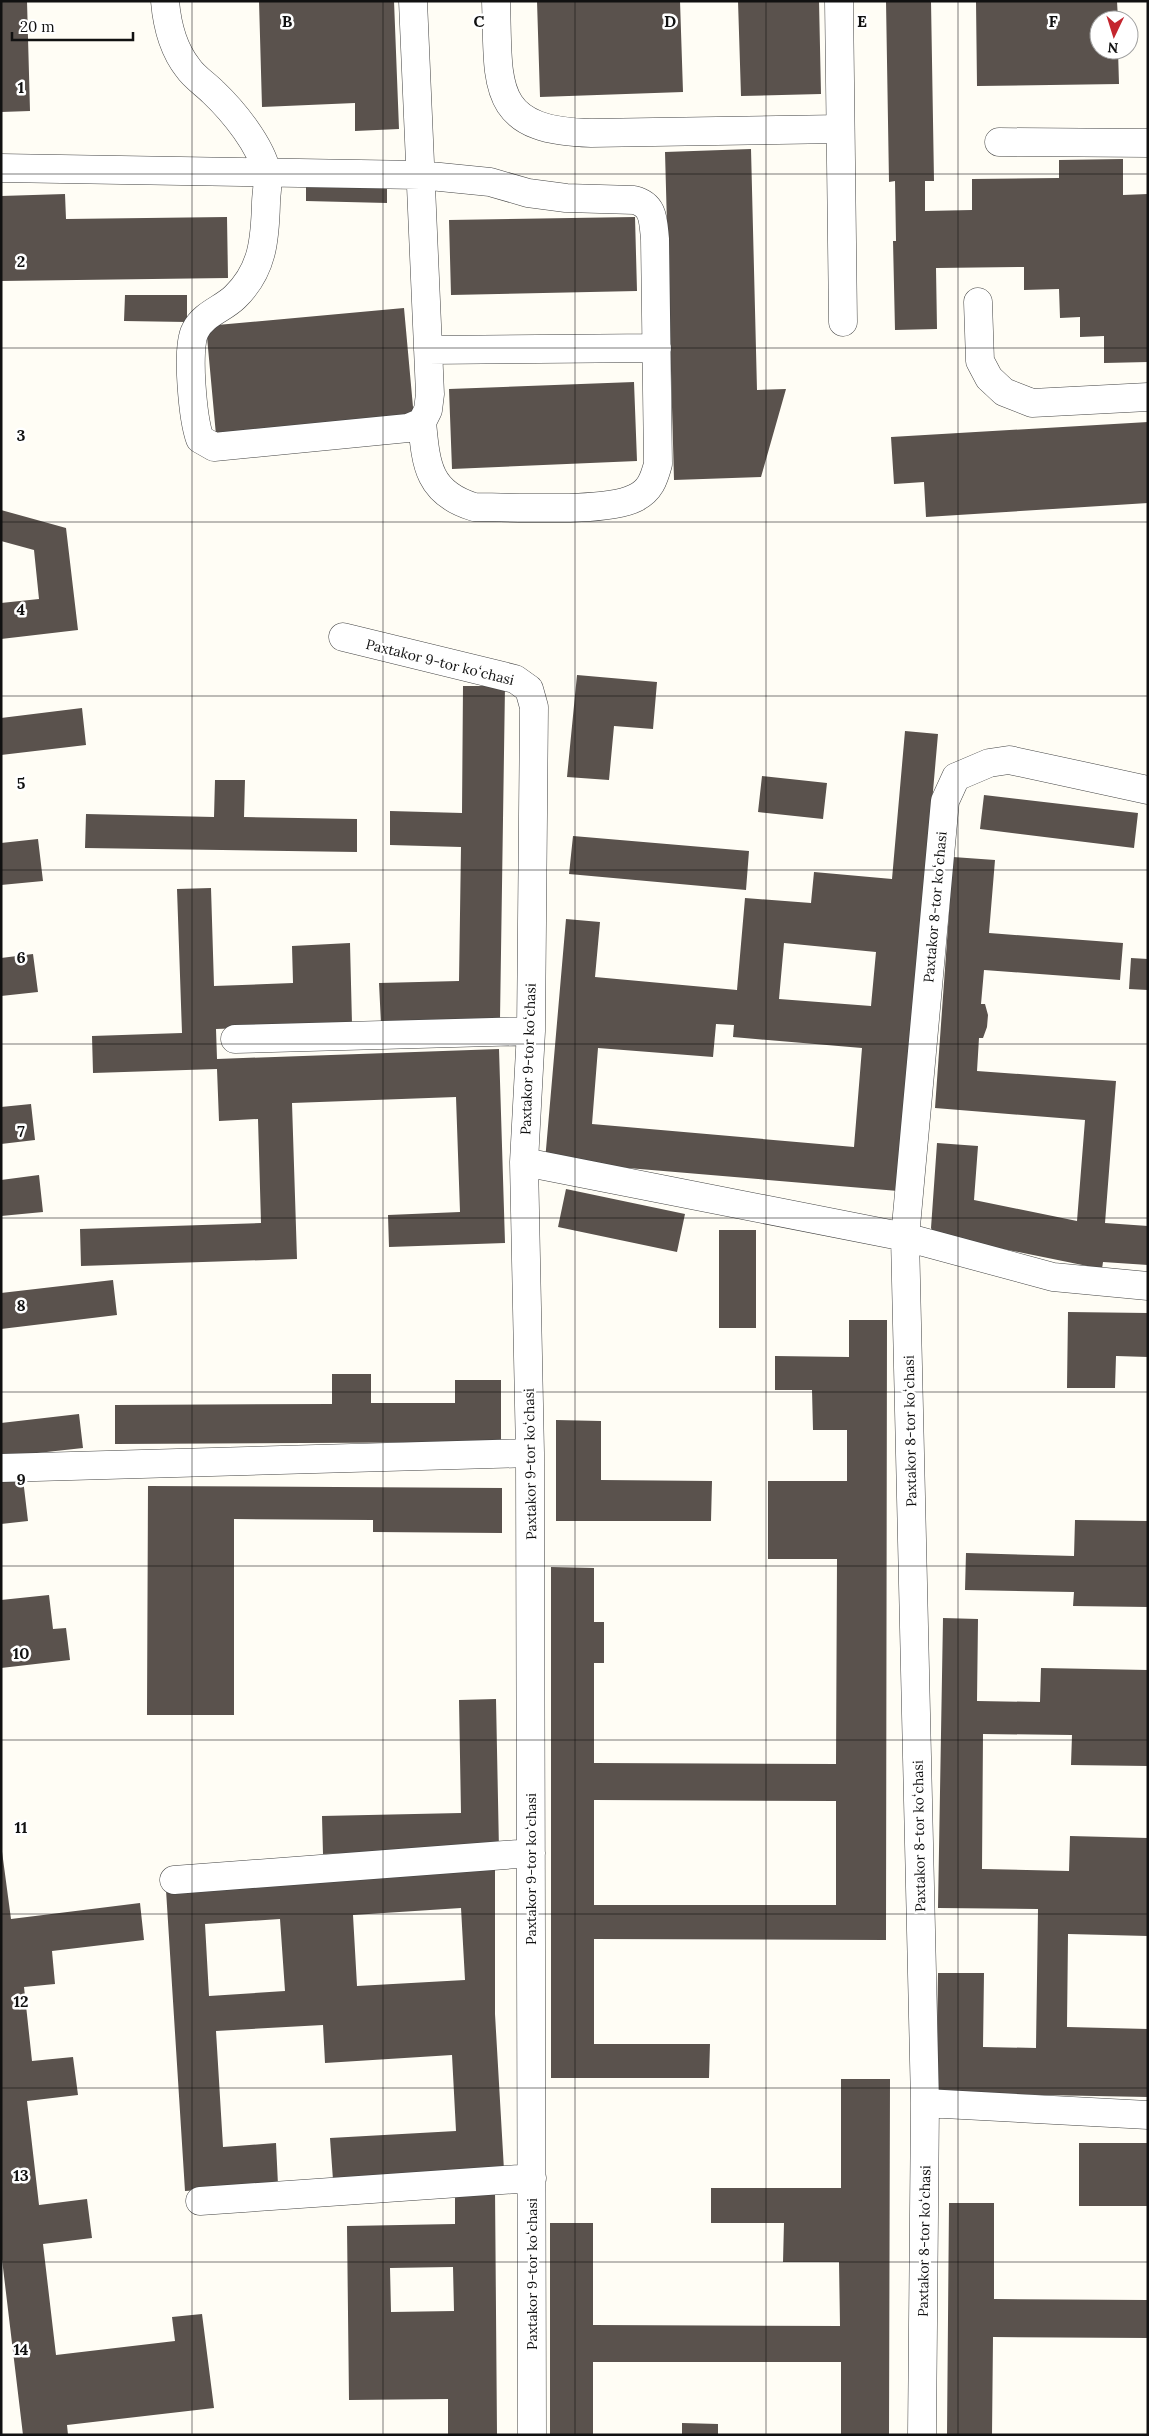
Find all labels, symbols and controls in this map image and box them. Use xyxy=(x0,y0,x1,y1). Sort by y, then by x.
scale bar xyxy=(12,10,134,42)
north arrow xyxy=(1089,10,1139,60)
text: B xyxy=(282,11,293,31)
text: C xyxy=(473,11,485,31)
text: D xyxy=(664,11,676,31)
text: E xyxy=(857,11,867,31)
text: F xyxy=(1048,11,1058,31)
text: 20 m xyxy=(20,17,55,36)
text: N xyxy=(1107,39,1119,57)
text: 1 xyxy=(18,77,24,97)
text: 2 xyxy=(17,251,25,271)
text: 3 xyxy=(17,425,26,445)
text: 4 xyxy=(17,599,26,619)
street label: Paxtakor 9-tor koʻchasi xyxy=(364,635,516,689)
text: 5 xyxy=(17,773,26,793)
street label: Paxtakor 8-tor koʻchasi xyxy=(919,831,951,983)
text: 6 xyxy=(16,947,26,967)
street label: Paxtakor 9-tor koʻchasi xyxy=(516,983,540,1135)
text: 7 xyxy=(17,1121,25,1141)
text: 8 xyxy=(16,1295,26,1315)
street label: Paxtakor 8-tor koʻchasi xyxy=(900,1355,920,1507)
street label: Paxtakor 9-tor koʻchasi xyxy=(520,1388,540,1540)
text: 9 xyxy=(16,1469,26,1489)
text: 10 xyxy=(13,1643,29,1663)
street label: Paxtakor 8-tor koʻchasi xyxy=(909,1760,929,1912)
street label: Paxtakor 9-tor koʻchasi xyxy=(522,1793,540,1945)
text: 11 xyxy=(15,1817,28,1837)
text: 12 xyxy=(13,1991,29,2011)
text: 13 xyxy=(13,2165,29,2185)
street label: Paxtakor 8-tor koʻchasi xyxy=(914,2165,934,2317)
street label: Paxtakor 9-tor koʻchasi xyxy=(523,2198,541,2350)
text: 14 xyxy=(13,2339,29,2359)

